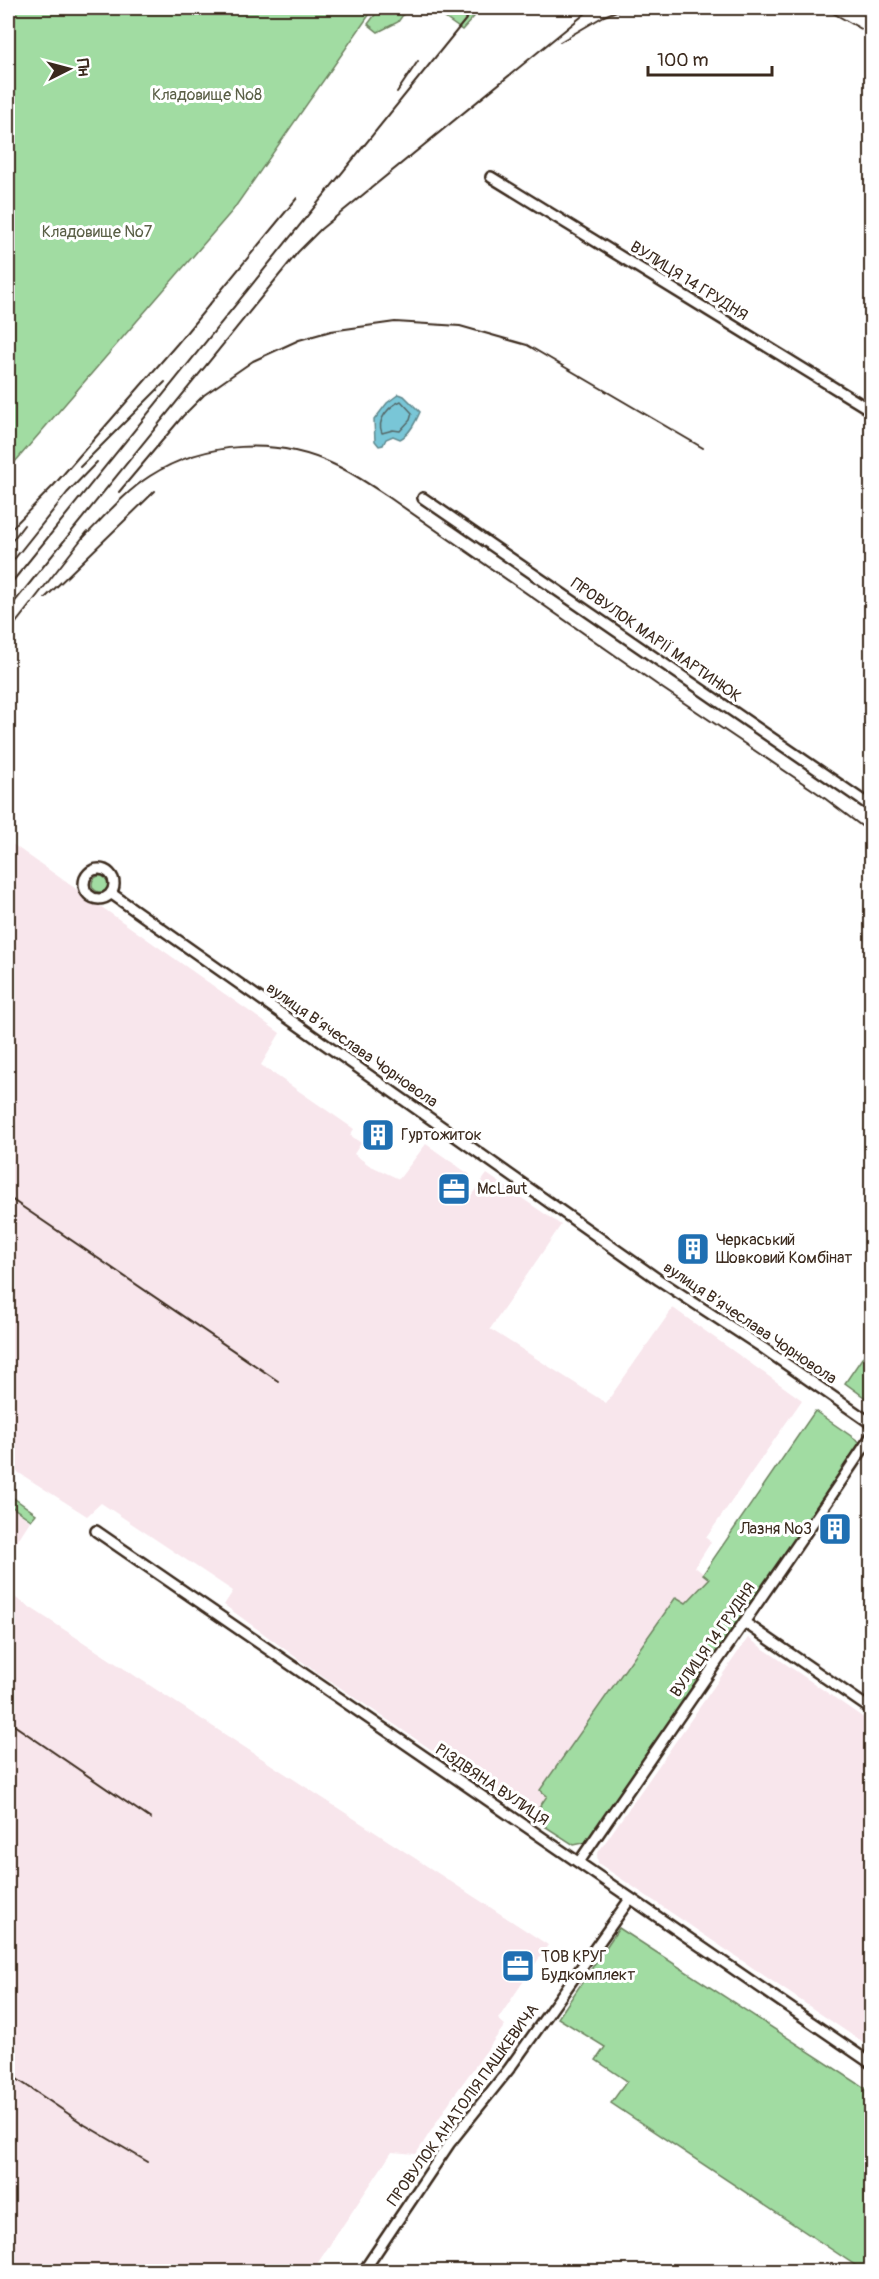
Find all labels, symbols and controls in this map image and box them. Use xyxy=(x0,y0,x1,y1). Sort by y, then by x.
north arrow xyxy=(39,39,99,99)
scale bar xyxy=(648,39,772,77)
text: 100 m xyxy=(657,49,709,72)
text: Пн xyxy=(72,58,94,77)
park label: Кладовище №8 xyxy=(152,85,262,105)
park label: Кладовище №7 xyxy=(42,222,153,242)
street label: ВУЛИЦЯ 14 ГРУДНЯ xyxy=(626,237,752,325)
street label: ПРОВУЛОК МАРІЇ МАРТИНЮК xyxy=(567,573,745,707)
street label: вулиця Вʼячеслава Чорновола xyxy=(262,978,442,1112)
building icon: Гуртожиток xyxy=(360,1117,396,1153)
place label: Гуртожиток xyxy=(401,1125,482,1145)
office icon: McLaut xyxy=(436,1171,472,1207)
place label: McLaut xyxy=(477,1179,528,1199)
place label: Черкаський Шовковий Комбінат xyxy=(716,1230,852,1268)
building icon: Черкаський Шовковий Комбінат xyxy=(675,1231,711,1267)
street label: вулиця Вʼячеслава Чорновола xyxy=(659,1257,841,1389)
building icon: Лазня №3 xyxy=(817,1511,853,1547)
place label: Лазня №3 xyxy=(739,1519,812,1539)
street label: ВУЛИЦЯ 14 ГРУДНЯ xyxy=(666,1579,760,1701)
street label: РІЗДВЯНА ВУЛИЦЯ xyxy=(432,1740,552,1830)
place label: ТОВ КРУГ Будкомплект xyxy=(541,1947,635,1985)
office icon: ТОВ КРУГ Будкомплект xyxy=(500,1948,536,1984)
street label: ПРОВУЛОК АНАТОЛІЯ ПАШКЕВИЧА xyxy=(383,2000,543,2210)

